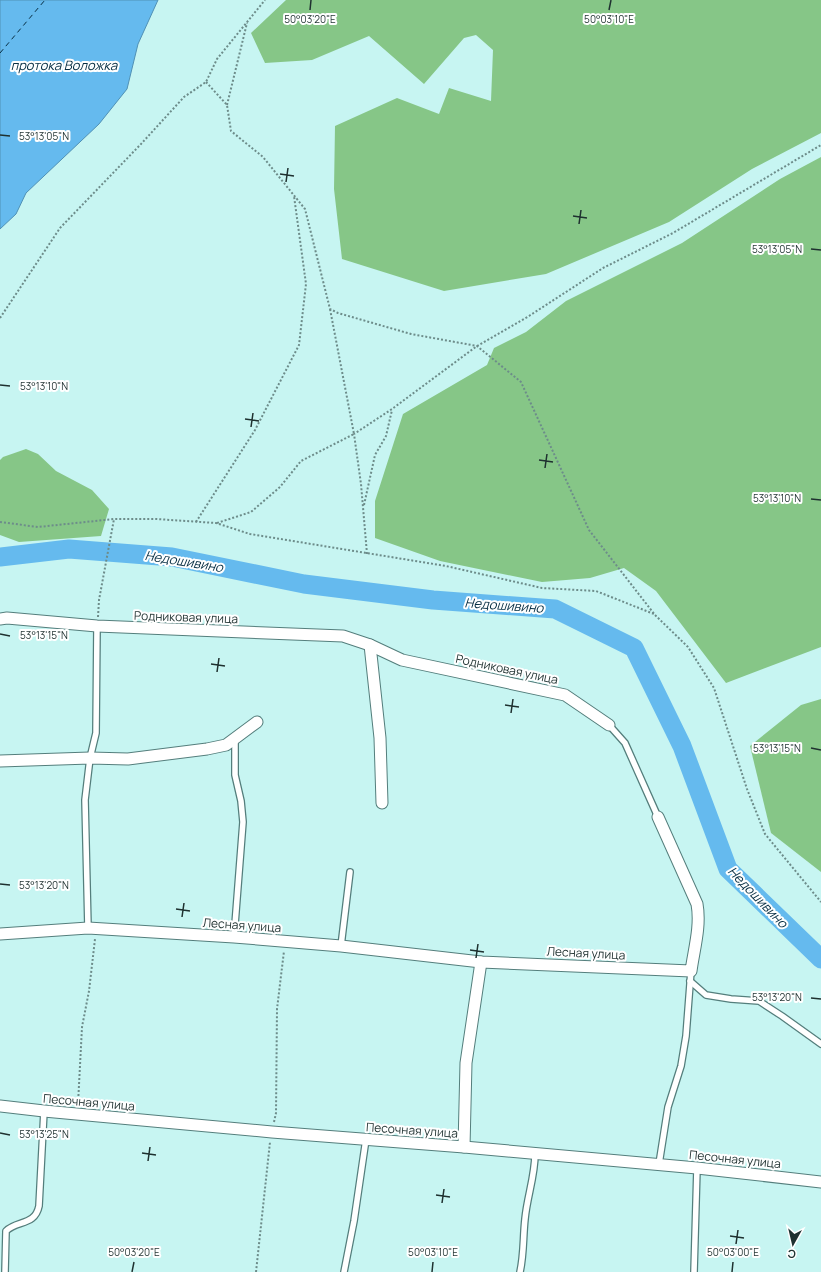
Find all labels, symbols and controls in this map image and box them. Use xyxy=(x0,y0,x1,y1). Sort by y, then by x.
text: 50°03'20"E xyxy=(284,12,336,26)
text: 50°03'10"E xyxy=(584,12,634,26)
water label: протока Воложка xyxy=(11,56,118,74)
text: 53°13'05"N xyxy=(19,129,69,143)
text: 53°13'05"N xyxy=(752,242,802,256)
text: 53°13'10"N xyxy=(20,379,68,393)
text: 53°13'10"N xyxy=(753,491,801,505)
water label: Недошивино xyxy=(144,546,226,576)
water label: Недошивино xyxy=(464,593,545,617)
street label: Родниковая улица xyxy=(134,607,238,627)
text: 53°13'15"N xyxy=(20,628,68,642)
street label: Родниковая улица xyxy=(454,650,560,688)
text: 53°13'15"N xyxy=(753,741,801,755)
water label: Недошивино xyxy=(724,862,793,933)
text: 53°13'20"N xyxy=(19,878,69,892)
street label: Лесная улица xyxy=(202,914,282,936)
street label: Лесная улица xyxy=(546,942,626,964)
text: 53°13'20"N xyxy=(752,990,802,1004)
street label: Песочная улица xyxy=(42,1090,136,1114)
street label: Песочная улица xyxy=(365,1118,459,1142)
text: 53°13'25"N xyxy=(19,1127,69,1141)
street label: Песочная улица xyxy=(688,1146,782,1172)
north arrow xyxy=(773,1224,813,1264)
text: 50°03'20"E xyxy=(108,1245,160,1259)
text: 50°03'10"E xyxy=(408,1245,458,1259)
text: 50°03'00"E xyxy=(707,1245,759,1259)
text: С xyxy=(786,1246,797,1262)

